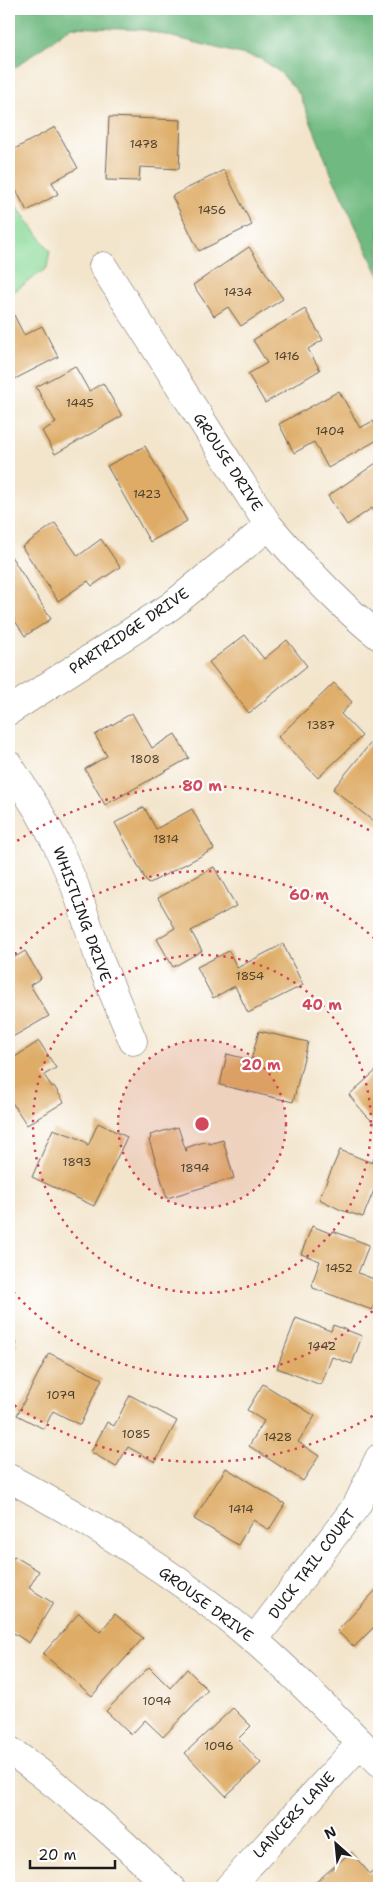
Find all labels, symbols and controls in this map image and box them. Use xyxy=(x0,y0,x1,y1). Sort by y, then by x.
house number: 1478 xyxy=(130,136,158,152)
house number: 1456 xyxy=(198,202,226,218)
house number: 1434 xyxy=(224,284,252,300)
house number: 1416 xyxy=(274,348,300,364)
house number: 1445 xyxy=(66,395,94,411)
street label: GROUSE DRIVE xyxy=(189,409,267,515)
house number: 1404 xyxy=(315,423,345,439)
house number: 1423 xyxy=(133,486,161,502)
street label: PARTRIDGE DRIVE xyxy=(65,583,193,679)
house number: 1387 xyxy=(307,717,335,733)
house number: 1808 xyxy=(130,751,160,767)
text: 80 m xyxy=(182,776,222,796)
house number: 1814 xyxy=(153,831,179,847)
street label: WHISTLING DRIVE xyxy=(48,844,116,984)
text: 60 m xyxy=(289,885,329,905)
house number: 1854 xyxy=(236,968,264,984)
text: 40 m xyxy=(302,995,342,1015)
text: 20 m xyxy=(241,1055,281,1075)
centre of rings xyxy=(193,1115,211,1133)
house number: 1893 xyxy=(63,1154,91,1170)
house number: 1894 xyxy=(181,1160,209,1176)
house number: 1452 xyxy=(325,1260,353,1276)
house number: 1442 xyxy=(308,1338,336,1354)
house number: 1079 xyxy=(47,1387,75,1403)
house number: 1085 xyxy=(122,1426,150,1442)
house number: 1428 xyxy=(264,1429,292,1445)
house number: 1414 xyxy=(228,1501,254,1517)
street label: DUCK TAIL COURT xyxy=(264,1505,360,1623)
street label: GROUSE DRIVE xyxy=(155,1562,257,1646)
house number: 1094 xyxy=(142,1693,172,1709)
house number: 1096 xyxy=(204,1738,234,1754)
street label: LANCERS LANE xyxy=(249,1768,339,1862)
north arrow xyxy=(310,1820,360,1870)
scale bar xyxy=(30,1837,115,1869)
text: 20 m xyxy=(38,1845,77,1865)

